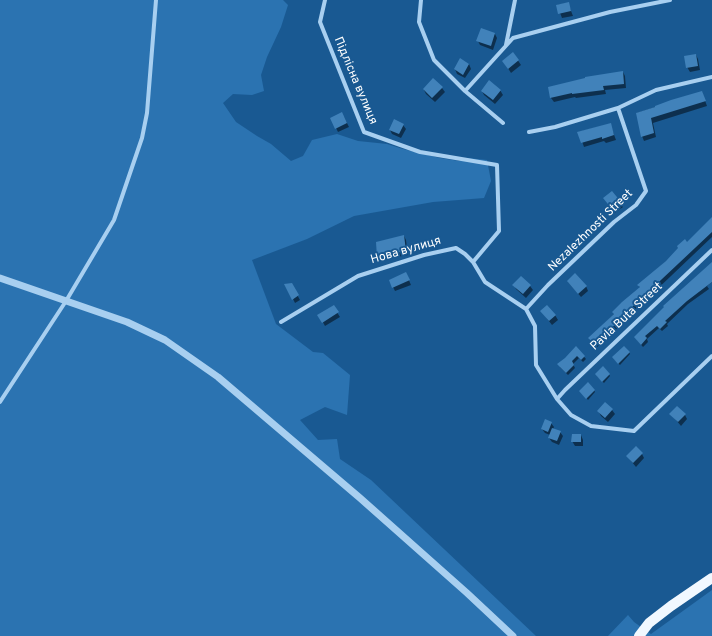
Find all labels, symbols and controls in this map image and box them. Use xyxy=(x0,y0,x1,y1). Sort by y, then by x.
street label: Підлісна вулиця xyxy=(330,35,380,127)
street label: Nezalezhnosti Street xyxy=(546,187,636,275)
street label: Нова вулиця xyxy=(369,234,443,268)
street label: Pavla Buta Street xyxy=(588,280,666,354)

